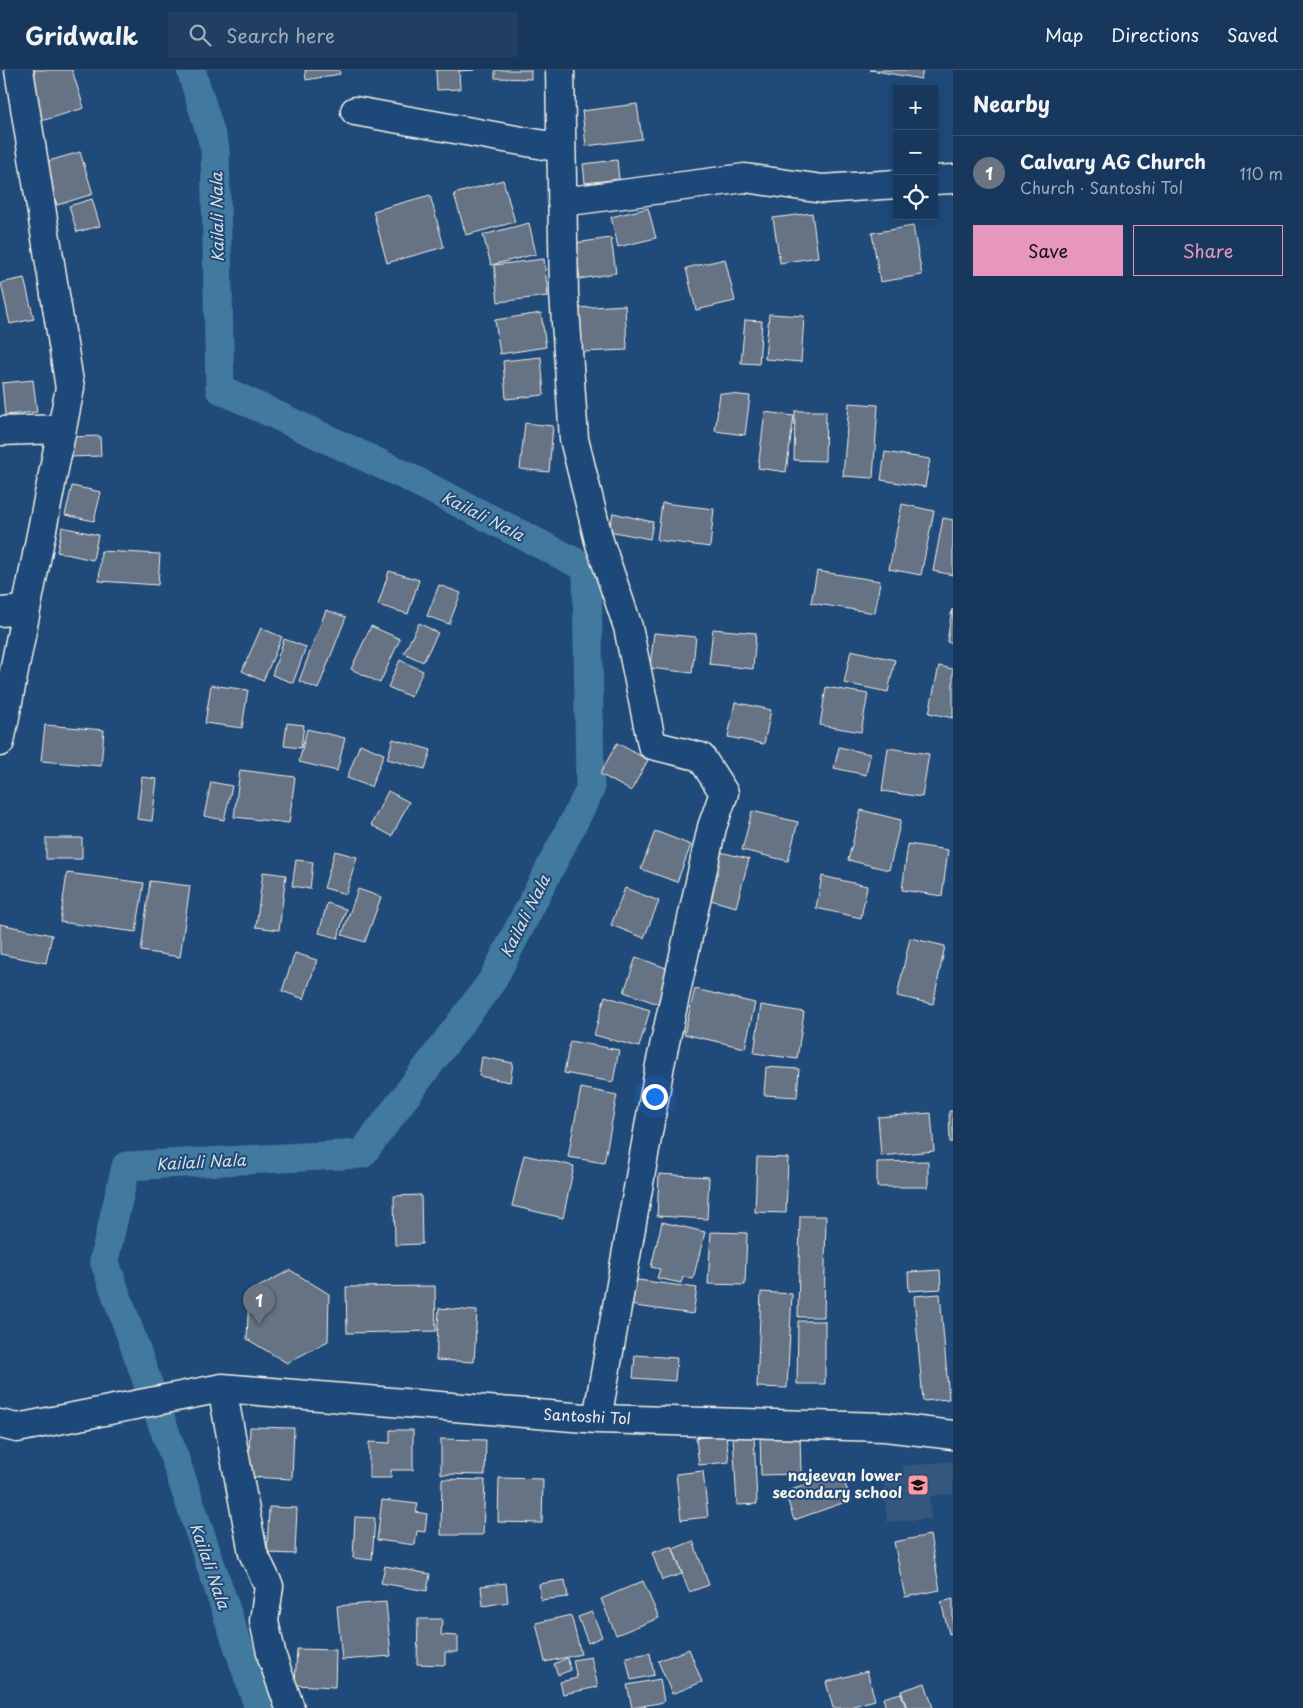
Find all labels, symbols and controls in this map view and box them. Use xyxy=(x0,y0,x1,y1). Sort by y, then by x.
search box xyxy=(168,12,518,57)
text: Gridwalk xyxy=(25,17,138,53)
icon: search xyxy=(186,21,214,49)
text: Search here xyxy=(226,21,335,49)
text: Map xyxy=(1045,21,1083,48)
text: Directions xyxy=(1111,21,1199,48)
text: Saved xyxy=(1227,21,1278,48)
map controls xyxy=(893,85,938,220)
button: + xyxy=(893,85,938,130)
text: Nearby xyxy=(973,87,1050,119)
button: − xyxy=(893,130,938,175)
text: Calvary AG Church xyxy=(1020,147,1206,175)
text: 1 xyxy=(985,161,993,185)
text: 110 m xyxy=(1240,161,1283,185)
water label: Kailali Nala xyxy=(203,171,229,262)
button: locate xyxy=(893,175,938,220)
text: Church · Santoshi Tol xyxy=(1020,175,1183,199)
button: Save xyxy=(973,225,1123,276)
button: Share xyxy=(1133,225,1283,276)
water label: Kailali Nala xyxy=(438,484,530,547)
water label: Kailali Nala xyxy=(493,869,556,961)
your location xyxy=(642,1084,668,1110)
water label: Kailali Nala xyxy=(156,1147,247,1175)
pin: 1 xyxy=(243,1284,275,1325)
street label: Santoshi Tol xyxy=(543,1402,631,1429)
place label: najeevan lower secondary school xyxy=(772,1463,902,1503)
school or university icon: najeevan lower secondary school xyxy=(906,1473,930,1497)
water label: Kailali Nala xyxy=(185,1519,237,1613)

